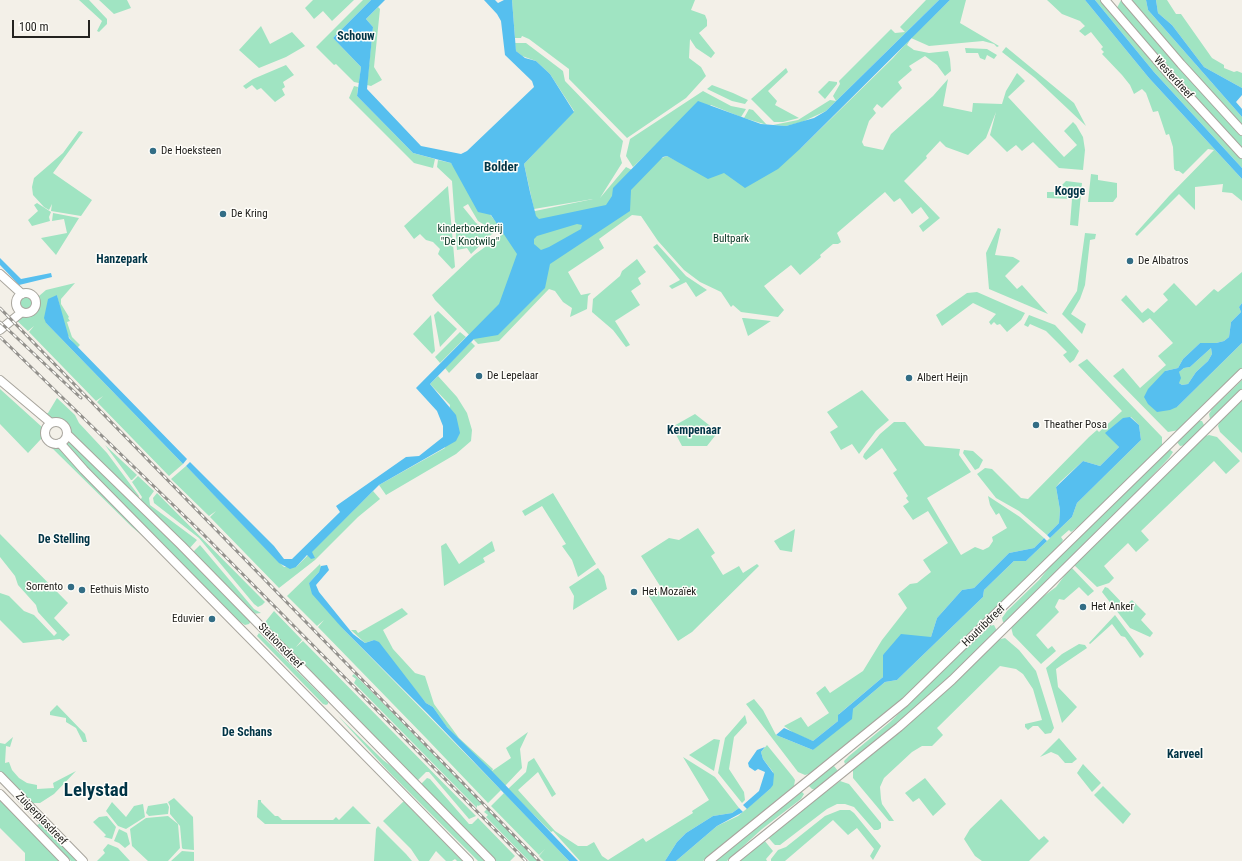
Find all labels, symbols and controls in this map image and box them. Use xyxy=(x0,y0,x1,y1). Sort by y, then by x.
scale bar xyxy=(14,12,92,38)
text: 100 m xyxy=(19,20,49,34)
district label: Schouw xyxy=(337,30,375,44)
street label: Westerdreef xyxy=(1151,54,1195,102)
place label: De Hoeksteen xyxy=(161,144,221,158)
marker: De Hoeksteen xyxy=(148,146,158,156)
district label: Bolder xyxy=(484,160,518,176)
district label: Kogge xyxy=(1055,185,1085,199)
place label: De Kring xyxy=(231,207,268,221)
marker: De Kring xyxy=(218,209,228,219)
park label: kinderboerderij "De Knotwilg" xyxy=(437,222,503,248)
park label: Bultpark xyxy=(713,232,749,246)
district label: Hanzepark xyxy=(96,253,148,267)
place label: De Albatros xyxy=(1138,254,1189,268)
marker: De Albatros xyxy=(1125,256,1135,266)
place label: De Lepelaar xyxy=(487,369,538,383)
marker: De Lepelaar xyxy=(474,371,484,381)
place label: Albert Heijn xyxy=(917,371,968,385)
marker: Albert Heijn xyxy=(904,373,914,383)
place label: Theather Posa xyxy=(1044,418,1107,432)
marker: Theather Posa xyxy=(1031,420,1041,430)
district label: Kempenaar xyxy=(667,424,721,438)
district label: De Stelling xyxy=(38,533,90,547)
place label: Sorrento xyxy=(26,580,63,594)
marker: Sorrento xyxy=(66,582,76,592)
place label: Eethuis Misto xyxy=(90,583,149,597)
marker: Eethuis Misto xyxy=(77,585,87,595)
place label: Het Mozaïek xyxy=(642,585,696,599)
marker: Het Mozaïek xyxy=(629,587,639,597)
place label: Het Anker xyxy=(1091,600,1134,614)
street label: Houtribdreef xyxy=(960,602,1008,650)
marker: Het Anker xyxy=(1078,602,1088,612)
place label: Eduvier xyxy=(172,612,204,626)
marker: Eduvier xyxy=(207,614,217,624)
street label: Stationsdreef xyxy=(255,620,305,672)
district label: De Schans xyxy=(222,726,272,740)
district label: Karveel xyxy=(1167,748,1203,762)
district label: Lelystad xyxy=(64,780,128,802)
street label: Zuigerplasdreef xyxy=(13,790,69,848)

